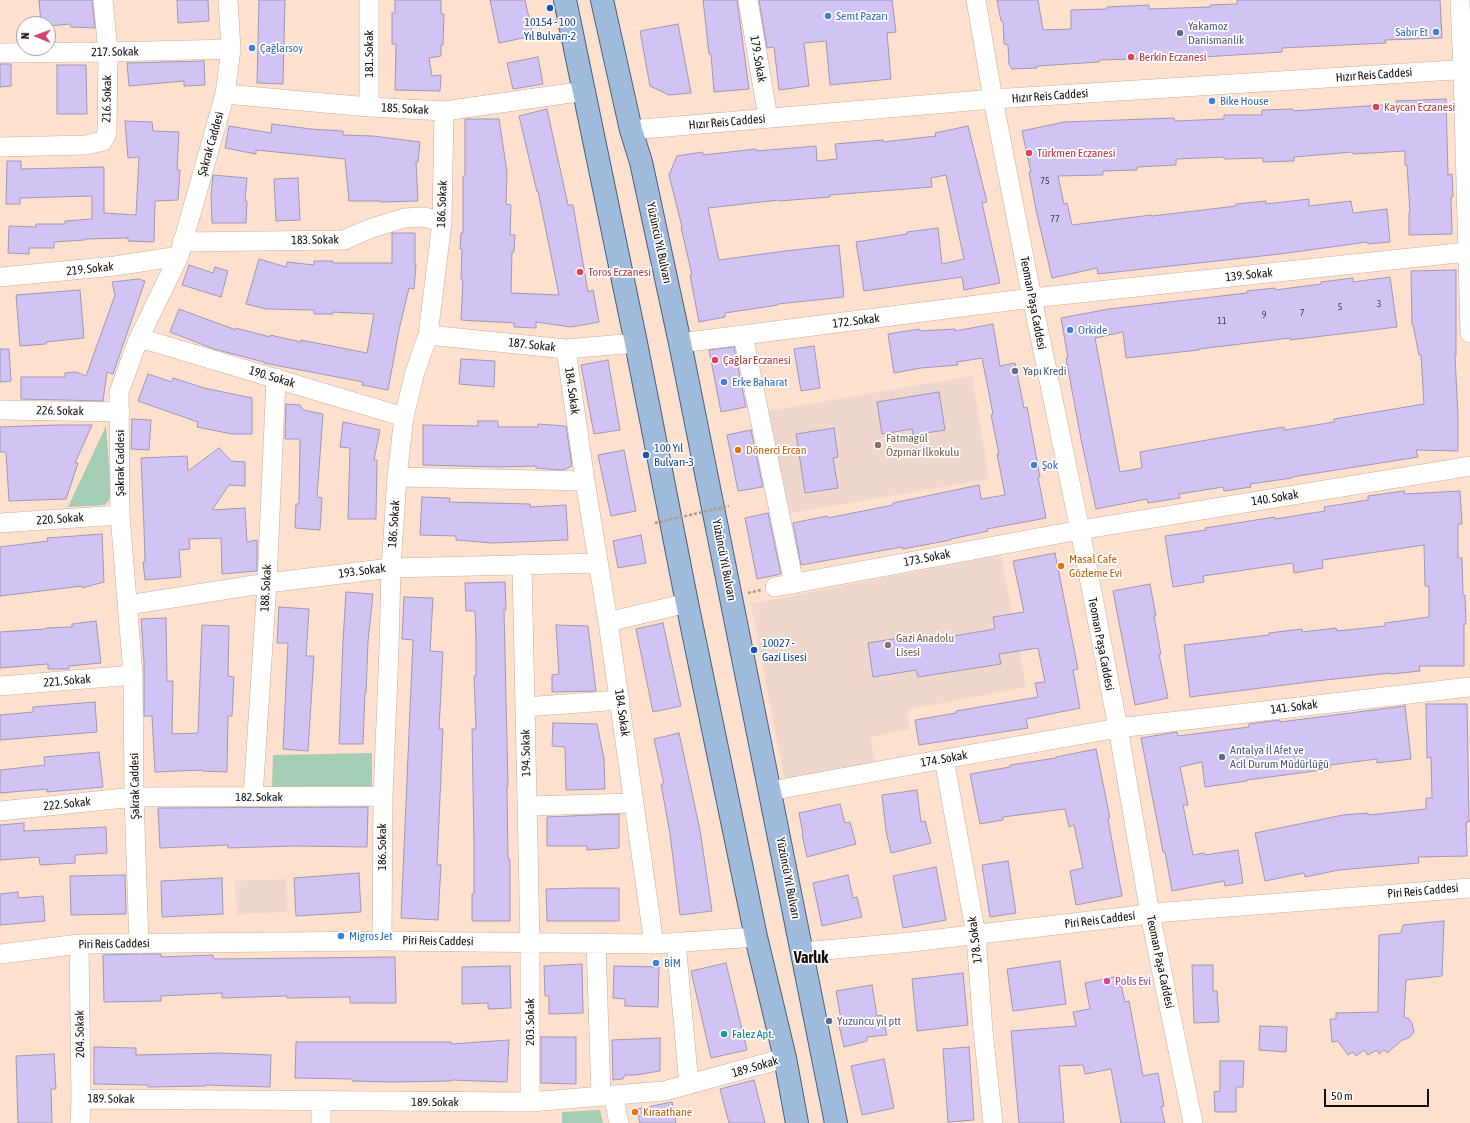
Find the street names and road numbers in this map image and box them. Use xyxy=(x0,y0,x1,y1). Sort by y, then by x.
street label: 181. Sokak xyxy=(362,30,376,78)
street label: 179. Sokak xyxy=(747,34,769,84)
street label: 217. Sokak xyxy=(91,44,139,60)
street label: Hızır Reis Caddesi xyxy=(1335,65,1413,85)
street label: 216. Sokak xyxy=(99,75,115,123)
street label: Hızır Reis Caddesi xyxy=(1011,86,1089,106)
street label: 185. Sokak xyxy=(381,101,429,117)
street label: Şakrak Caddesi xyxy=(195,110,227,178)
street label: Hızır Reis Caddesi xyxy=(688,111,766,133)
street label: 186. Sokak xyxy=(434,180,450,228)
street label: Yüzüncü Yıl Bulvarı xyxy=(643,201,675,285)
street label: 183. Sokak xyxy=(291,232,339,248)
street label: Teoman Paşa Caddesi xyxy=(1017,255,1049,351)
street label: 219. Sokak xyxy=(66,259,114,279)
street label: 139. Sokak xyxy=(1225,265,1273,285)
street label: 172. Sokak xyxy=(832,311,880,331)
street label: 187. Sokak xyxy=(508,335,556,355)
street label: 190. Sokak xyxy=(247,363,297,391)
street label: 184. Sokak xyxy=(562,366,582,416)
street label: 226. Sokak xyxy=(36,403,84,419)
street label: Şakrak Caddesi xyxy=(113,430,127,496)
street label: 140. Sokak xyxy=(1250,487,1300,509)
street label: 186. Sokak xyxy=(385,500,403,548)
street label: 220. Sokak xyxy=(36,510,84,528)
street label: Yüzüncü Yıl Bulvarı xyxy=(709,518,739,602)
street label: 173. Sokak xyxy=(902,546,952,570)
street label: 193. Sokak xyxy=(338,561,386,581)
street label: 188. Sokak xyxy=(258,564,274,612)
street label: Teoman Paşa Caddesi xyxy=(1085,596,1117,692)
street label: 221. Sokak xyxy=(43,672,91,690)
street label: 184. Sokak xyxy=(612,688,632,738)
street label: 141. Sokak xyxy=(1270,697,1318,717)
street label: 194. Sokak xyxy=(518,729,534,777)
street label: 174. Sokak xyxy=(919,748,969,770)
street label: Şakrak Caddesi xyxy=(127,753,143,819)
street label: 182. Sokak xyxy=(235,790,283,804)
street label: 222. Sokak xyxy=(43,794,91,814)
street label: 186. Sokak xyxy=(375,823,389,871)
street label: Yüzüncü Yıl Bulvarı xyxy=(773,836,803,920)
street label: Piri Reis Caddesi xyxy=(1387,881,1459,901)
street label: Piri Reis Caddesi xyxy=(1064,909,1136,931)
street label: Teoman Paşa Caddesi xyxy=(1143,914,1177,1010)
street label: 178. Sokak xyxy=(965,916,985,964)
street label: Piri Reis Caddesi xyxy=(402,933,474,949)
street label: Piri Reis Caddesi xyxy=(78,936,150,952)
street label: 203. Sokak xyxy=(523,998,537,1046)
street label: 204. Sokak xyxy=(72,1010,88,1058)
street label: 189. Sokak xyxy=(730,1054,780,1080)
street label: 189. Sokak xyxy=(87,1091,135,1107)
street label: 189. Sokak xyxy=(411,1095,459,1109)

